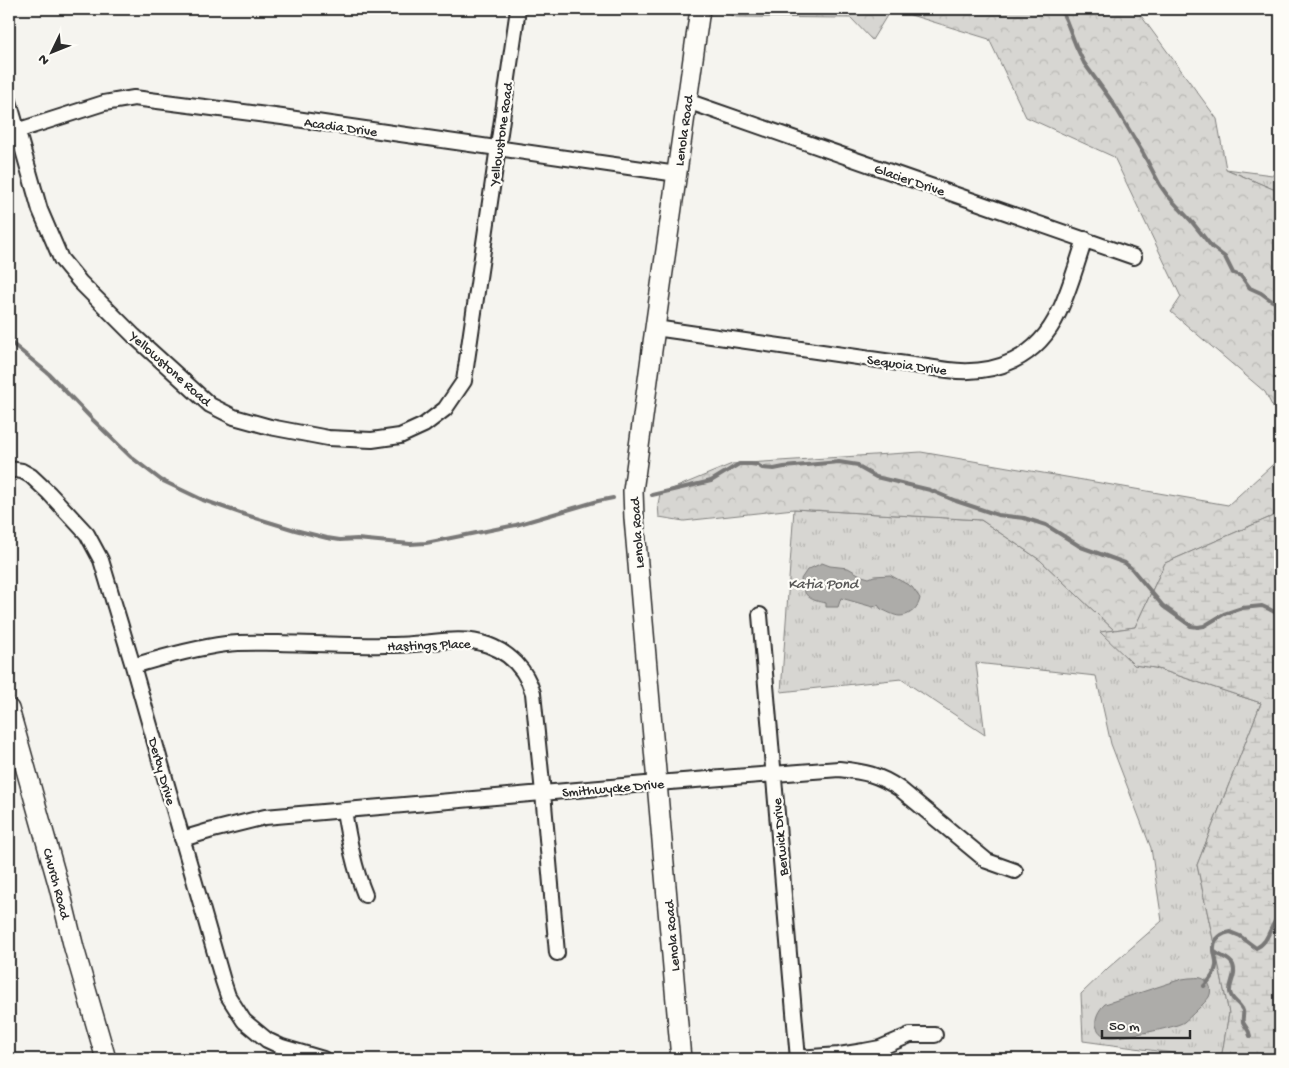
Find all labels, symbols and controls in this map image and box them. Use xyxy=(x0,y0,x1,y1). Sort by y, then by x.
north arrow xyxy=(28,28,78,78)
text: N xyxy=(35,50,54,68)
street label: Yellowstone Road xyxy=(487,80,518,189)
street label: Lenola Road xyxy=(672,93,699,167)
street label: Acadia Drive xyxy=(303,115,379,142)
street label: Glacier Drive xyxy=(872,161,947,202)
street label: Yellowstone Road xyxy=(124,327,215,412)
street label: Sequoia Drive xyxy=(866,352,948,381)
street label: Lenola Road xyxy=(627,495,649,569)
water label: Katia Pond xyxy=(788,576,860,594)
street label: Hastings Place xyxy=(387,637,472,656)
street label: Derby Drive xyxy=(143,735,179,808)
street label: Smithwycke Drive xyxy=(561,776,666,802)
street label: Berwick Drive xyxy=(770,796,793,877)
street label: Church Road xyxy=(38,847,73,923)
street label: Lenola Road xyxy=(662,898,685,972)
scale bar xyxy=(1102,1008,1189,1040)
text: 50 m xyxy=(1109,1018,1140,1036)

